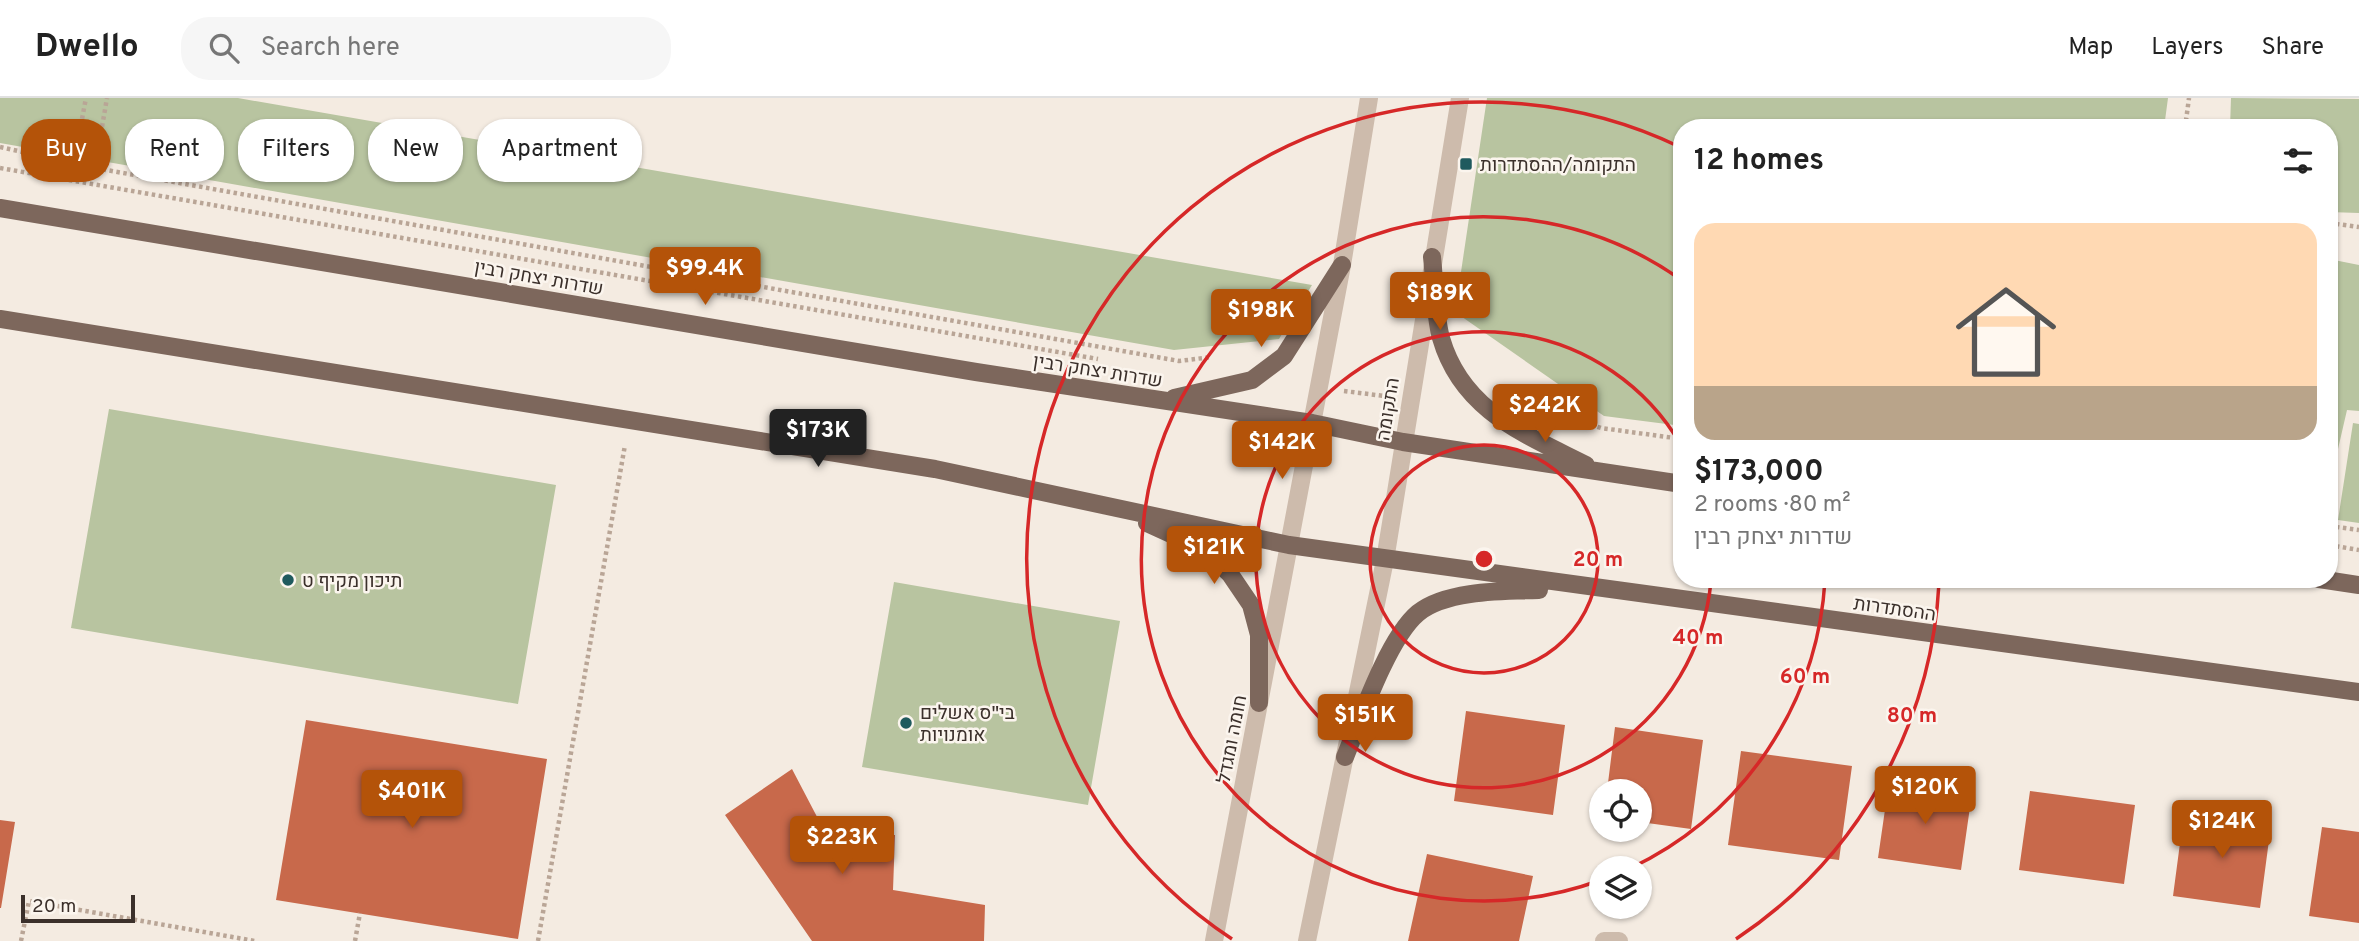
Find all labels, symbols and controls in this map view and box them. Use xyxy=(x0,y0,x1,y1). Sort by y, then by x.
search box xyxy=(181,17,671,80)
text: Dwello xyxy=(35,27,139,69)
icon: search xyxy=(205,29,243,67)
text: Search here xyxy=(261,32,400,65)
text: Map xyxy=(2068,33,2113,63)
text: Layers xyxy=(2151,33,2223,63)
text: Share xyxy=(2261,33,2324,63)
chip: Buy xyxy=(21,119,111,182)
chip: Rent xyxy=(125,119,224,182)
chip: Filters xyxy=(238,119,354,182)
chip: New xyxy=(368,119,463,182)
chip: Apartment xyxy=(477,119,642,182)
icon: filters xyxy=(2279,142,2317,180)
text: 12 homes xyxy=(1694,143,1824,180)
place label: התקומה/ההסתדרות xyxy=(1480,154,1636,178)
marker: התקומה/ההסתדרות xyxy=(1458,156,1474,172)
pin: $99.4K xyxy=(648,248,762,307)
text: $99.4K xyxy=(666,255,744,284)
street label: שדרות יצחק רבין xyxy=(472,256,605,302)
icon: home xyxy=(1943,269,2069,395)
pin: $189K xyxy=(1391,272,1489,332)
text: $189K xyxy=(1406,280,1474,309)
pin: $198K xyxy=(1212,289,1310,349)
text: $198K xyxy=(1227,297,1295,326)
street label: שדרות יצחק רבין xyxy=(1031,350,1164,394)
street label: התקומה xyxy=(1372,376,1406,443)
pin: $242K xyxy=(1496,384,1594,444)
text: $242K xyxy=(1508,392,1582,421)
pin: $173K xyxy=(769,410,867,469)
text: $173K xyxy=(785,417,851,446)
pin: $142K xyxy=(1233,422,1331,481)
text: $142K xyxy=(1248,429,1316,458)
text: $173,000 xyxy=(1694,454,1824,491)
text: 2 rooms · 80 m² xyxy=(1694,491,1851,520)
text: שדרות יצחק רבין xyxy=(1694,524,1852,553)
pin: $121K xyxy=(1165,526,1263,586)
text: $121K xyxy=(1183,534,1245,563)
centre of rings xyxy=(1472,547,1496,571)
text: 20 m xyxy=(1573,547,1623,574)
place label: תיכון מקיף ט xyxy=(302,570,402,594)
marker: תיכון מקיף ט xyxy=(280,572,296,588)
street label: ההסתדרות xyxy=(1852,592,1937,628)
text: 40 m xyxy=(1673,625,1723,652)
text: 60 m xyxy=(1780,664,1830,691)
street label: חומה ומגדל xyxy=(1213,693,1253,786)
pin: $151K xyxy=(1316,694,1414,754)
place label: בי"ס אשלים אומנויות xyxy=(920,702,1015,748)
text: $151K xyxy=(1334,702,1396,731)
text: 80 m xyxy=(1887,703,1937,730)
marker: בי"ס אשלים אומנויות xyxy=(898,715,914,731)
pin: $120K xyxy=(1876,766,1974,826)
pin: $401K xyxy=(363,770,461,830)
text: $120K xyxy=(1891,774,1959,803)
text: $401K xyxy=(377,778,447,807)
map controls xyxy=(1589,779,1652,919)
button: locate xyxy=(1589,779,1652,842)
pin: $124K xyxy=(2173,800,2271,860)
text: $124K xyxy=(2188,808,2256,837)
pin: $223K xyxy=(793,816,891,876)
text: $223K xyxy=(806,824,878,853)
button: layers xyxy=(1589,856,1652,919)
scale bar xyxy=(21,892,135,924)
text: 20 m xyxy=(32,895,76,919)

